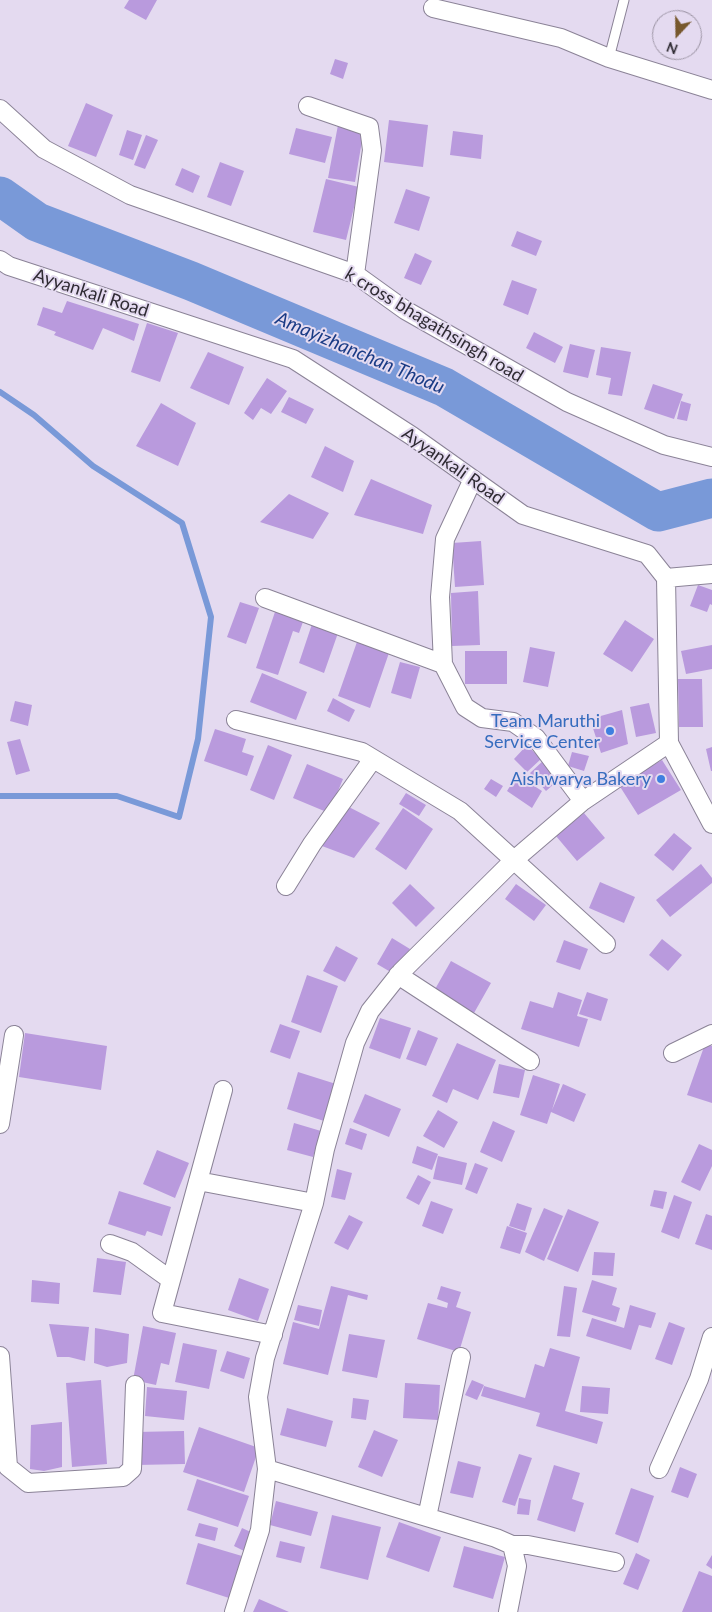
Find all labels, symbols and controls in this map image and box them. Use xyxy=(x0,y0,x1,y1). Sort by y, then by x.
north arrow xyxy=(652,10,702,60)
text: N xyxy=(664,39,680,58)
street label: k cross bhagathsingh road xyxy=(341,263,527,387)
street label: Ayyankali Road xyxy=(31,264,151,322)
water label: Amayizhanchan Thodu xyxy=(272,307,448,399)
street label: Ayyankali Road xyxy=(398,423,508,509)
place label: Team Maruthi Service Center xyxy=(484,710,600,752)
marker: Team Maruthi Service Center xyxy=(604,725,616,737)
place label: Aishwarya Bakery xyxy=(510,768,651,790)
marker: Aishwarya Bakery xyxy=(655,773,667,785)

